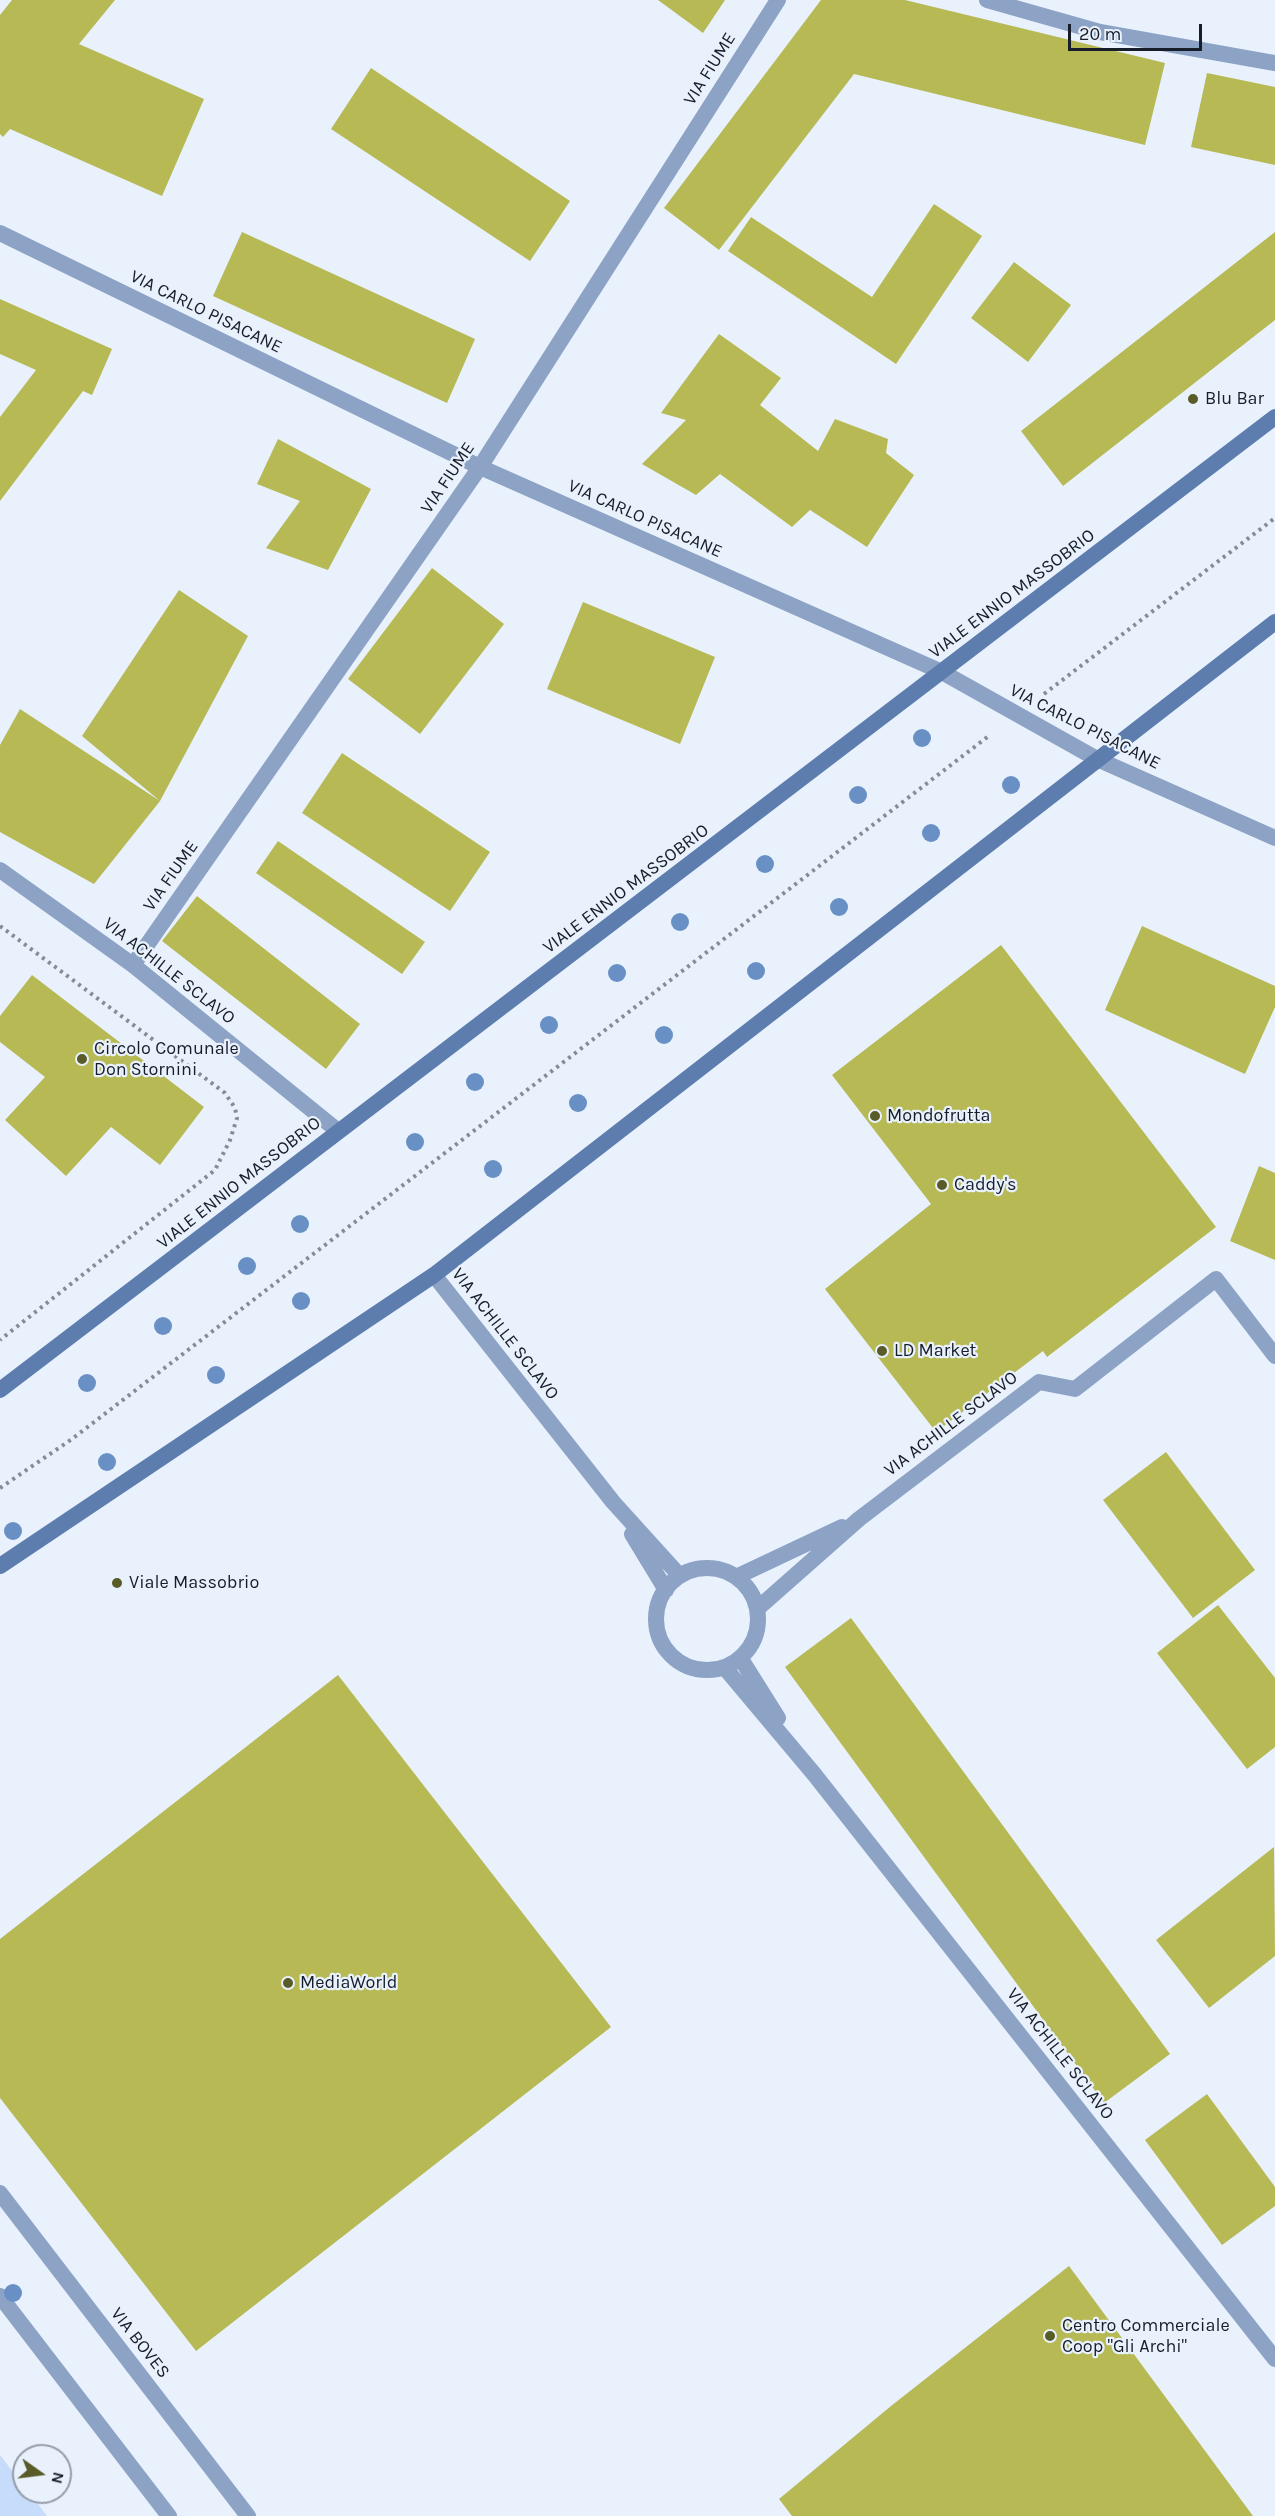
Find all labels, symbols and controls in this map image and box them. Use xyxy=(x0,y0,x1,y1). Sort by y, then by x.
scale bar xyxy=(1071,12,1204,50)
text: 20 m xyxy=(1079,23,1121,45)
street label: VIA FIUME xyxy=(679,29,741,109)
street label: VIA CARLO PISACANE xyxy=(126,266,286,358)
place label: Blu Bar xyxy=(1205,388,1264,410)
marker: Blu Bar xyxy=(1186,392,1200,406)
street label: VIA FIUME xyxy=(416,438,480,518)
street label: VIA CARLO PISACANE xyxy=(565,475,725,563)
street label: VIALE ENNIO MASSOBRIO xyxy=(925,525,1099,663)
street label: VIA CARLO PISACANE xyxy=(1006,680,1164,774)
street label: VIALE ENNIO MASSOBRIO xyxy=(539,820,713,958)
street label: VIA FIUME xyxy=(139,836,203,916)
street label: VIA ACHILLE SCLAVO xyxy=(99,913,239,1029)
place label: Circolo Comunale Don Stornini xyxy=(94,1038,239,1080)
marker: Circolo Comunale Don Stornini xyxy=(75,1052,89,1066)
place label: Mondofrutta xyxy=(887,1105,990,1127)
marker: Mondofrutta xyxy=(868,1109,882,1123)
street label: VIALE ENNIO MASSOBRIO xyxy=(153,1112,325,1254)
place label: Caddy's xyxy=(954,1174,1017,1196)
marker: Caddy's xyxy=(935,1178,949,1192)
street label: VIA ACHILLE SCLAVO xyxy=(447,1264,563,1404)
place label: LD Market xyxy=(894,1340,976,1362)
marker: LD Market xyxy=(875,1344,889,1358)
street label: VIA ACHILLE SCLAVO xyxy=(880,1367,1022,1481)
place label: Viale Massobrio xyxy=(129,1572,259,1594)
marker: Viale Massobrio xyxy=(110,1576,124,1590)
place label: MediaWorld xyxy=(300,1972,397,1994)
marker: MediaWorld xyxy=(281,1976,295,1990)
street label: VIA ACHILLE SCLAVO xyxy=(1002,1984,1118,2124)
street label: VIA BOVES xyxy=(106,2303,174,2383)
place label: Centro Commerciale Coop "Gli Archi" xyxy=(1062,2315,1230,2358)
marker: Centro Commerciale Coop "Gli Archi" xyxy=(1043,2329,1057,2343)
north arrow xyxy=(12,2444,72,2504)
text: N xyxy=(47,2470,69,2486)

